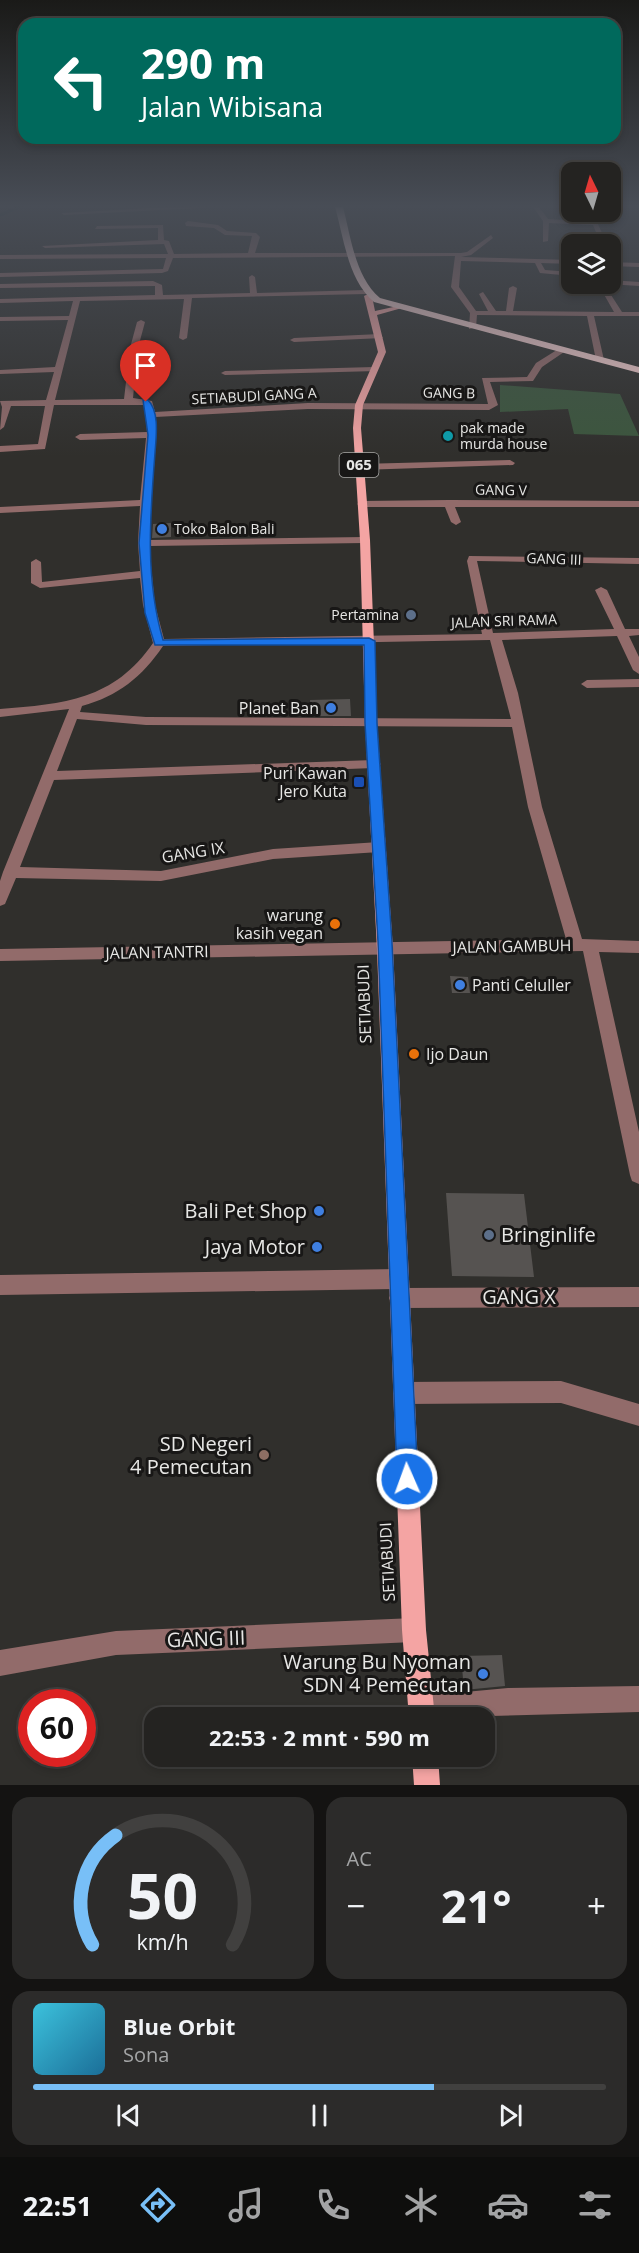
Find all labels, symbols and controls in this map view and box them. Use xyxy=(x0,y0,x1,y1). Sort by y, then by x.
text: 290 m xyxy=(141,34,265,91)
icon: left xyxy=(42,42,120,120)
text: Jalan Wibisana xyxy=(141,88,323,125)
north arrow xyxy=(561,162,621,222)
map controls xyxy=(561,162,621,294)
button: layers xyxy=(561,234,621,294)
pin xyxy=(120,340,171,402)
icon: arrive xyxy=(129,349,162,382)
street label: SETIABUDI GANG A xyxy=(191,383,317,408)
street label: GANG B xyxy=(423,383,475,402)
place label: pak made murda house xyxy=(460,418,548,453)
marker: pak made murda house xyxy=(441,429,455,443)
road number: 065 xyxy=(340,453,378,477)
street label: GANG V xyxy=(475,480,528,499)
place label: Toko Balon Bali xyxy=(174,519,274,538)
marker: Toko Balon Bali xyxy=(155,522,169,536)
street label: GANG III xyxy=(526,548,582,569)
place label: Pertamina xyxy=(331,605,399,624)
marker: Pertamina xyxy=(404,608,418,622)
street label: JALAN SRI RAMA xyxy=(449,609,557,632)
place label: Planet Ban xyxy=(239,697,319,719)
marker: Planet Ban xyxy=(324,701,338,715)
place label: Puri Kawan Jero Kuta xyxy=(263,762,347,802)
marker: Puri Kawan Jero Kuta xyxy=(352,775,366,789)
street label: GANG IX xyxy=(160,836,227,868)
place label: warung kasih vegan xyxy=(236,904,323,944)
marker: warung kasih vegan xyxy=(328,917,342,931)
street label: JALAN GAMBUH xyxy=(450,934,572,958)
street label: JALAN TANTRI xyxy=(103,940,209,964)
street label: SETIABUDI xyxy=(352,964,376,1044)
place label: Panti Celuller xyxy=(472,974,571,996)
marker: Panti Celuller xyxy=(453,978,467,992)
place label: Ijo Daun xyxy=(426,1043,488,1065)
marker: Ijo Daun xyxy=(407,1047,421,1061)
place label: Bali Pet Shop xyxy=(185,1197,307,1224)
marker: Bali Pet Shop xyxy=(312,1204,326,1218)
place label: Bringinlife xyxy=(501,1221,596,1248)
marker: Bringinlife xyxy=(482,1228,496,1242)
place label: Jaya Motor xyxy=(203,1233,305,1260)
marker: Jaya Motor xyxy=(310,1240,324,1254)
street label: GANG X xyxy=(482,1283,556,1310)
place label: SD Negeri 4 Pemecutan xyxy=(130,1430,252,1480)
position arrow xyxy=(375,1447,439,1511)
marker: SD Negeri 4 Pemecutan xyxy=(257,1448,271,1462)
street label: SETIABUDI xyxy=(374,1522,400,1602)
street label: GANG III xyxy=(166,1624,246,1653)
place label: Warung Bu Nyoman SDN 4 Pemecutan xyxy=(283,1648,471,1698)
marker: Warung Bu Nyoman SDN 4 Pemecutan xyxy=(476,1667,490,1681)
speed limit sign: 60 xyxy=(18,1689,96,1767)
text: 22:53 · 2 mnt · 590 m xyxy=(209,1722,430,1752)
text: AC xyxy=(347,1845,372,1872)
text: 50 xyxy=(127,1852,198,1937)
text: 21° xyxy=(441,1875,512,1936)
text: − xyxy=(347,1883,365,1928)
text: + xyxy=(587,1883,606,1928)
text: km/h xyxy=(137,1927,189,1956)
text: Blue Orbit xyxy=(123,2011,235,2041)
text: Sona xyxy=(123,2041,169,2068)
icon: previous xyxy=(112,2099,145,2132)
icon: pause xyxy=(303,2099,336,2132)
icon: next xyxy=(494,2099,527,2132)
icon: directions xyxy=(137,2184,179,2226)
icon: music xyxy=(225,2184,267,2226)
icon: phone xyxy=(312,2184,354,2226)
icon: climate xyxy=(400,2184,442,2226)
icon: car xyxy=(487,2184,529,2226)
icon: filters xyxy=(574,2184,616,2226)
text: 22:51 xyxy=(23,2187,92,2224)

